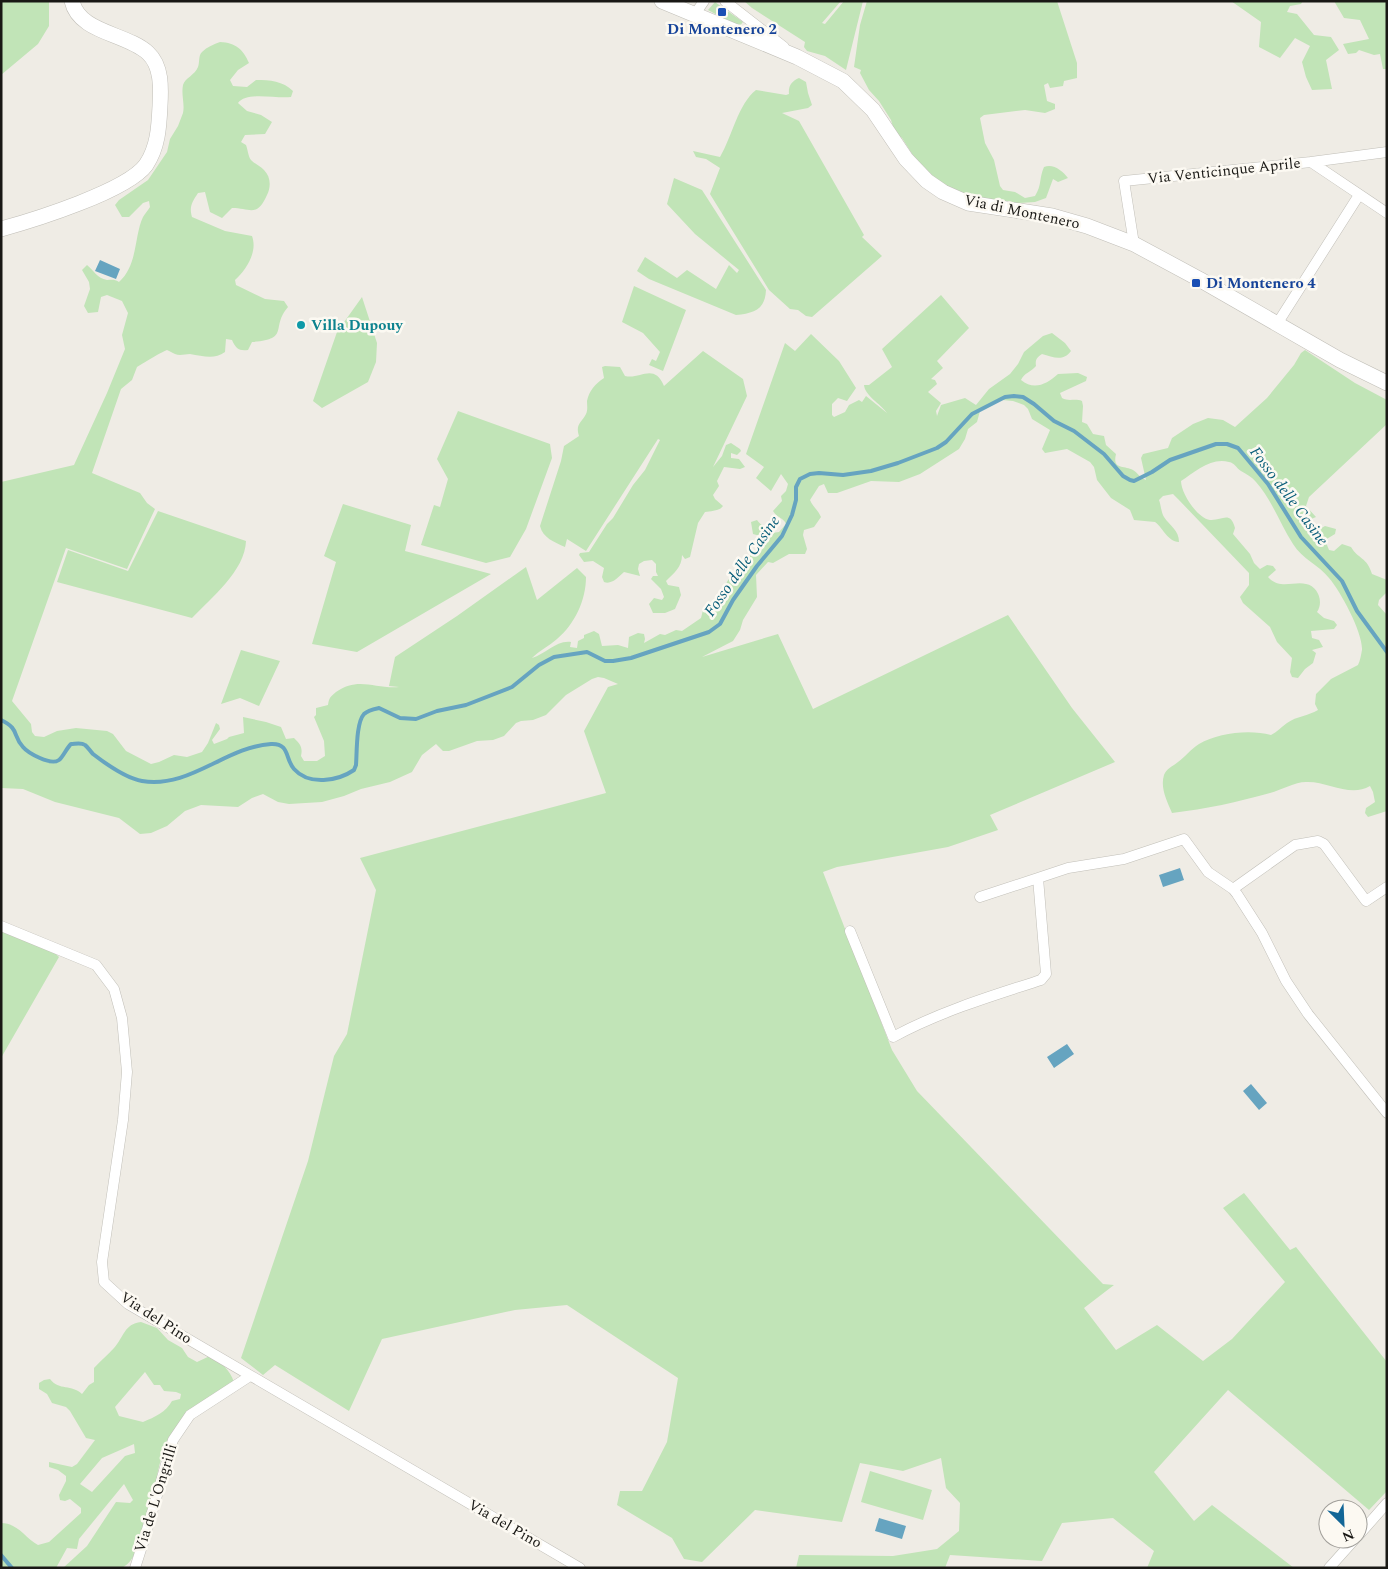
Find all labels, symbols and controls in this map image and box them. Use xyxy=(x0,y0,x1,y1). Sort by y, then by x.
marker: Di Montenero 2 xyxy=(716,6,728,18)
place label: Di Montenero 2 xyxy=(667,18,777,41)
street label: Via Venticinque Aprile xyxy=(1146,152,1302,190)
street label: Via di Montenero xyxy=(962,189,1082,235)
place label: Di Montenero 4 xyxy=(1206,272,1316,295)
marker: Di Montenero 4 xyxy=(1190,277,1202,289)
place label: Villa Dupouy xyxy=(311,314,404,337)
marker: Villa Dupouy xyxy=(295,319,307,331)
water label: Fosso delle Casine xyxy=(1244,441,1334,551)
water label: Fosso delle Casine xyxy=(698,510,786,622)
street label: Via del Pino xyxy=(115,1286,197,1350)
street label: Via de L'Ongrilli xyxy=(129,1441,183,1555)
street label: Via del Pino xyxy=(464,1494,546,1554)
north arrow xyxy=(1318,1499,1368,1549)
text: N xyxy=(1339,1524,1358,1547)

